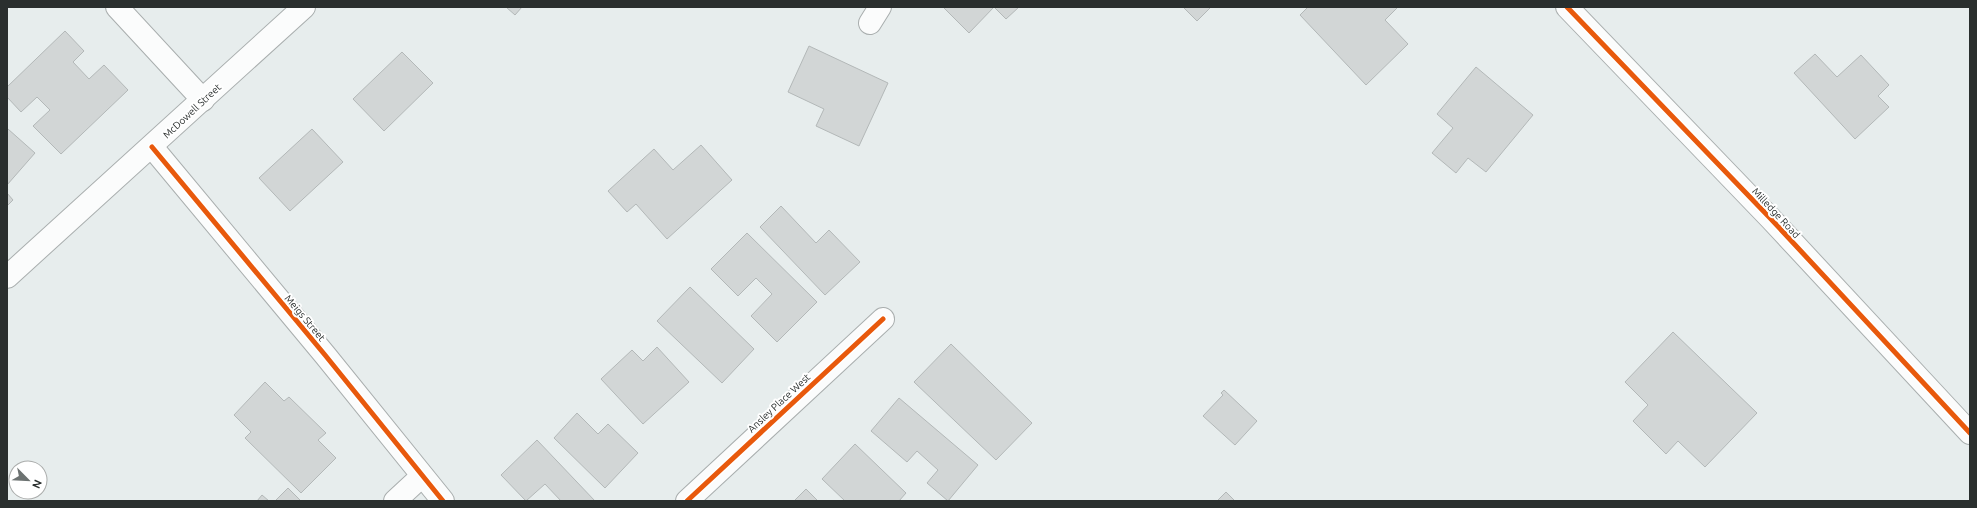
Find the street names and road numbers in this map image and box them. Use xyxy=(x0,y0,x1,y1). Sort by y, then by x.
street label: McDowell Street xyxy=(161,81,223,141)
street label: Milledge Road xyxy=(1750,186,1802,240)
street label: Meigs Street xyxy=(282,293,328,343)
street label: Ansley Place West xyxy=(746,371,812,435)

